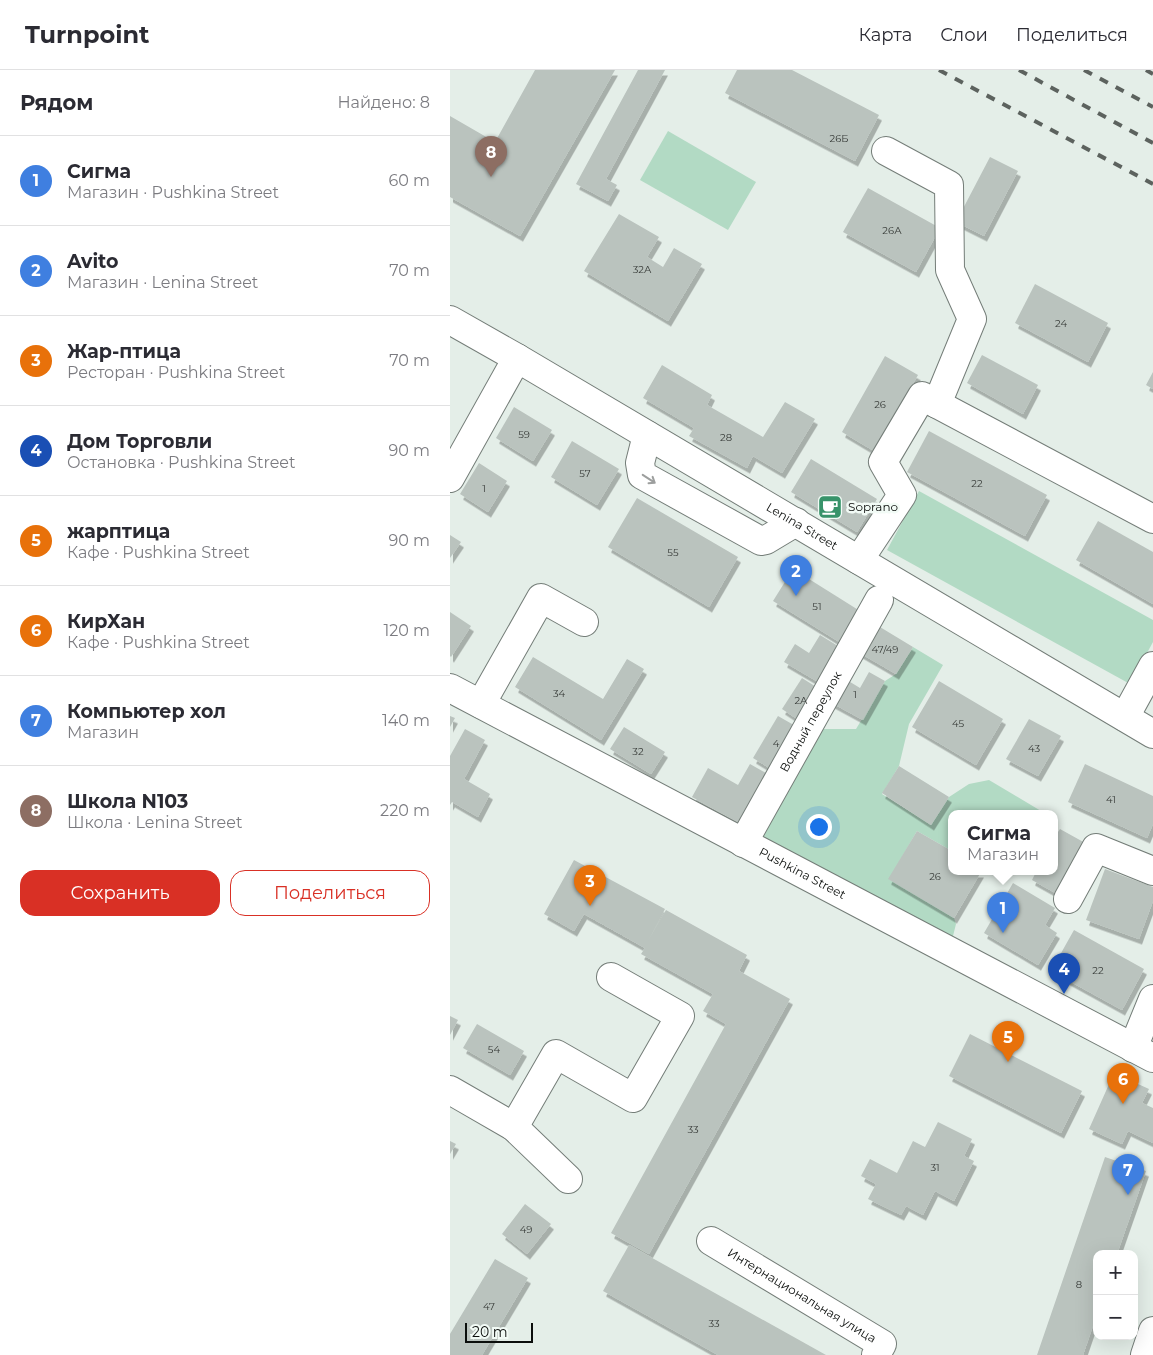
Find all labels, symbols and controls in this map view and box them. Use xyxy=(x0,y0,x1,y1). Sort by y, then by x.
text: Turnpoint xyxy=(25,20,149,49)
text: Карта xyxy=(858,24,912,46)
text: Слои xyxy=(940,24,988,46)
text: Поделиться xyxy=(1016,24,1128,46)
text: Рядом xyxy=(20,90,93,115)
text: Найдено: 8 xyxy=(337,93,430,112)
house number: 26Б xyxy=(829,132,849,145)
pin: 8 xyxy=(475,136,507,177)
text: Сигма xyxy=(67,160,131,183)
text: 1 xyxy=(33,171,39,190)
text: 60 m xyxy=(388,171,430,190)
text: Магазин · Pushkina Street xyxy=(67,183,279,202)
house number: 26А xyxy=(882,224,902,237)
text: Avito xyxy=(67,250,119,273)
text: 2 xyxy=(31,261,41,280)
text: 70 m xyxy=(389,261,430,280)
house number: 32А xyxy=(633,263,652,276)
text: Магазин · Lenina Street xyxy=(67,273,258,292)
house number: 24 xyxy=(1055,317,1067,330)
text: Жар-птица xyxy=(67,340,181,363)
text: 3 xyxy=(31,351,41,370)
text: 70 m xyxy=(389,351,430,370)
text: Ресторан · Pushkina Street xyxy=(67,363,285,382)
house number: 26 xyxy=(874,398,886,411)
house number: 59 xyxy=(518,428,530,441)
text: Дом Торговли xyxy=(67,430,212,453)
house number: 28 xyxy=(720,431,732,444)
text: 4 xyxy=(30,441,42,460)
text: 90 m xyxy=(388,441,430,460)
text: Остановка · Pushkina Street xyxy=(67,453,296,472)
house number: 57 xyxy=(579,467,591,480)
one-way arrow xyxy=(642,473,656,484)
house number: 22 xyxy=(971,477,983,490)
house number: 1 xyxy=(482,482,486,495)
cafe icon: Soprano xyxy=(817,494,843,520)
street label: Lenina Street xyxy=(764,499,841,553)
place label: Soprano xyxy=(848,499,898,514)
text: жарптица xyxy=(67,520,170,543)
text: 5 xyxy=(31,531,41,550)
text: 90 m xyxy=(388,531,430,550)
text: Кафе · Pushkina Street xyxy=(67,543,250,562)
house number: 55 xyxy=(667,546,679,559)
pin: 2 xyxy=(780,555,812,596)
house number: 51 xyxy=(812,600,822,613)
text: КирХан xyxy=(67,610,145,633)
text: 6 xyxy=(31,621,41,640)
text: 120 m xyxy=(383,621,430,640)
text: Кафе · Pushkina Street xyxy=(67,633,250,652)
house number: 47/49 xyxy=(872,643,898,656)
street label: Водный переулок xyxy=(776,668,845,774)
house number: 34 xyxy=(553,687,566,700)
house number: 1 xyxy=(853,688,857,701)
house number: 2А xyxy=(794,694,808,707)
text: Компьютер хол xyxy=(67,700,226,723)
text: 7 xyxy=(31,711,41,730)
text: 140 m xyxy=(382,711,430,730)
house number: 45 xyxy=(952,717,964,730)
text: Магазин xyxy=(67,723,139,742)
house number: 4 xyxy=(773,737,780,750)
house number: 43 xyxy=(1028,742,1040,755)
house number: 32 xyxy=(632,745,644,758)
text: Школа N103 xyxy=(67,790,188,813)
house number: 41 xyxy=(1106,793,1116,806)
text: 8 xyxy=(31,801,41,820)
text: 220 m xyxy=(380,801,430,820)
popup xyxy=(948,810,1058,875)
text: Школа · Lenina Street xyxy=(67,813,242,832)
your location xyxy=(806,814,832,840)
text: Сигма xyxy=(967,822,1031,845)
street label: Pushkina Street xyxy=(757,844,848,902)
text: Магазин xyxy=(967,845,1039,864)
pin: 3 xyxy=(574,865,606,906)
button: Сохранить xyxy=(20,870,220,916)
button: Поделиться xyxy=(230,870,430,916)
house number: 26 xyxy=(929,870,941,883)
pin: 1 xyxy=(987,892,1019,933)
pin: 4 xyxy=(1048,953,1080,994)
house number: 22 xyxy=(1092,964,1104,977)
pin: 5 xyxy=(992,1021,1024,1062)
house number: 54 xyxy=(488,1043,501,1056)
pin: 6 xyxy=(1107,1063,1139,1104)
house number: 33 xyxy=(687,1123,699,1136)
pin: 7 xyxy=(1112,1154,1144,1195)
house number: 31 xyxy=(930,1161,940,1174)
house number: 49 xyxy=(520,1223,532,1236)
street label: Интернациональная улица xyxy=(725,1245,879,1346)
map controls xyxy=(1093,1250,1138,1340)
button: + xyxy=(1093,1250,1138,1295)
house number: 8 xyxy=(1076,1278,1082,1291)
button: − xyxy=(1093,1295,1138,1340)
house number: 47 xyxy=(483,1300,495,1313)
house number: 33 xyxy=(708,1317,720,1330)
scale bar xyxy=(465,1320,532,1343)
text: 20 m xyxy=(472,1323,508,1341)

